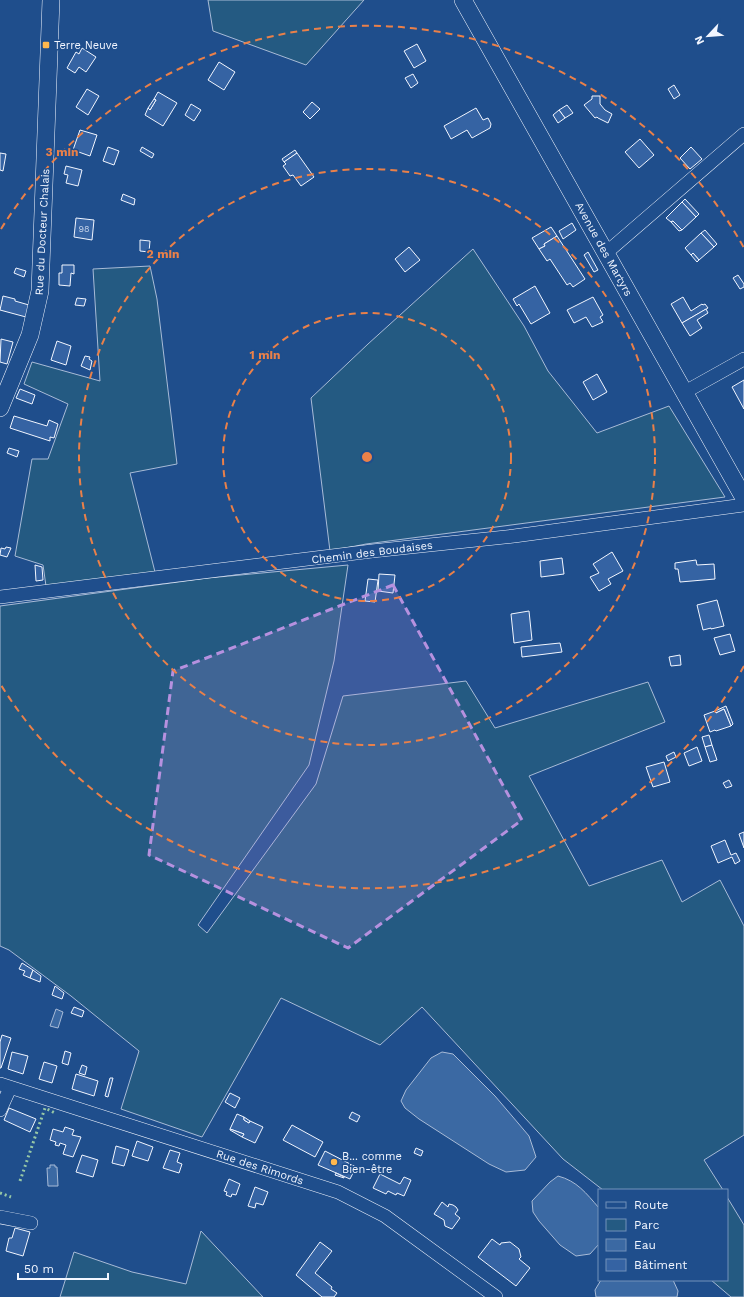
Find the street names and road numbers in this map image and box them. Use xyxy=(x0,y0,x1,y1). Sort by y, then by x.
street label: Rue du Docteur Chalais xyxy=(33,168,52,296)
street label: Avenue des Martyrs xyxy=(572,200,635,299)
street label: Chemin des Boudaises xyxy=(311,539,434,566)
street label: Rue des Rimords xyxy=(214,1147,305,1188)

